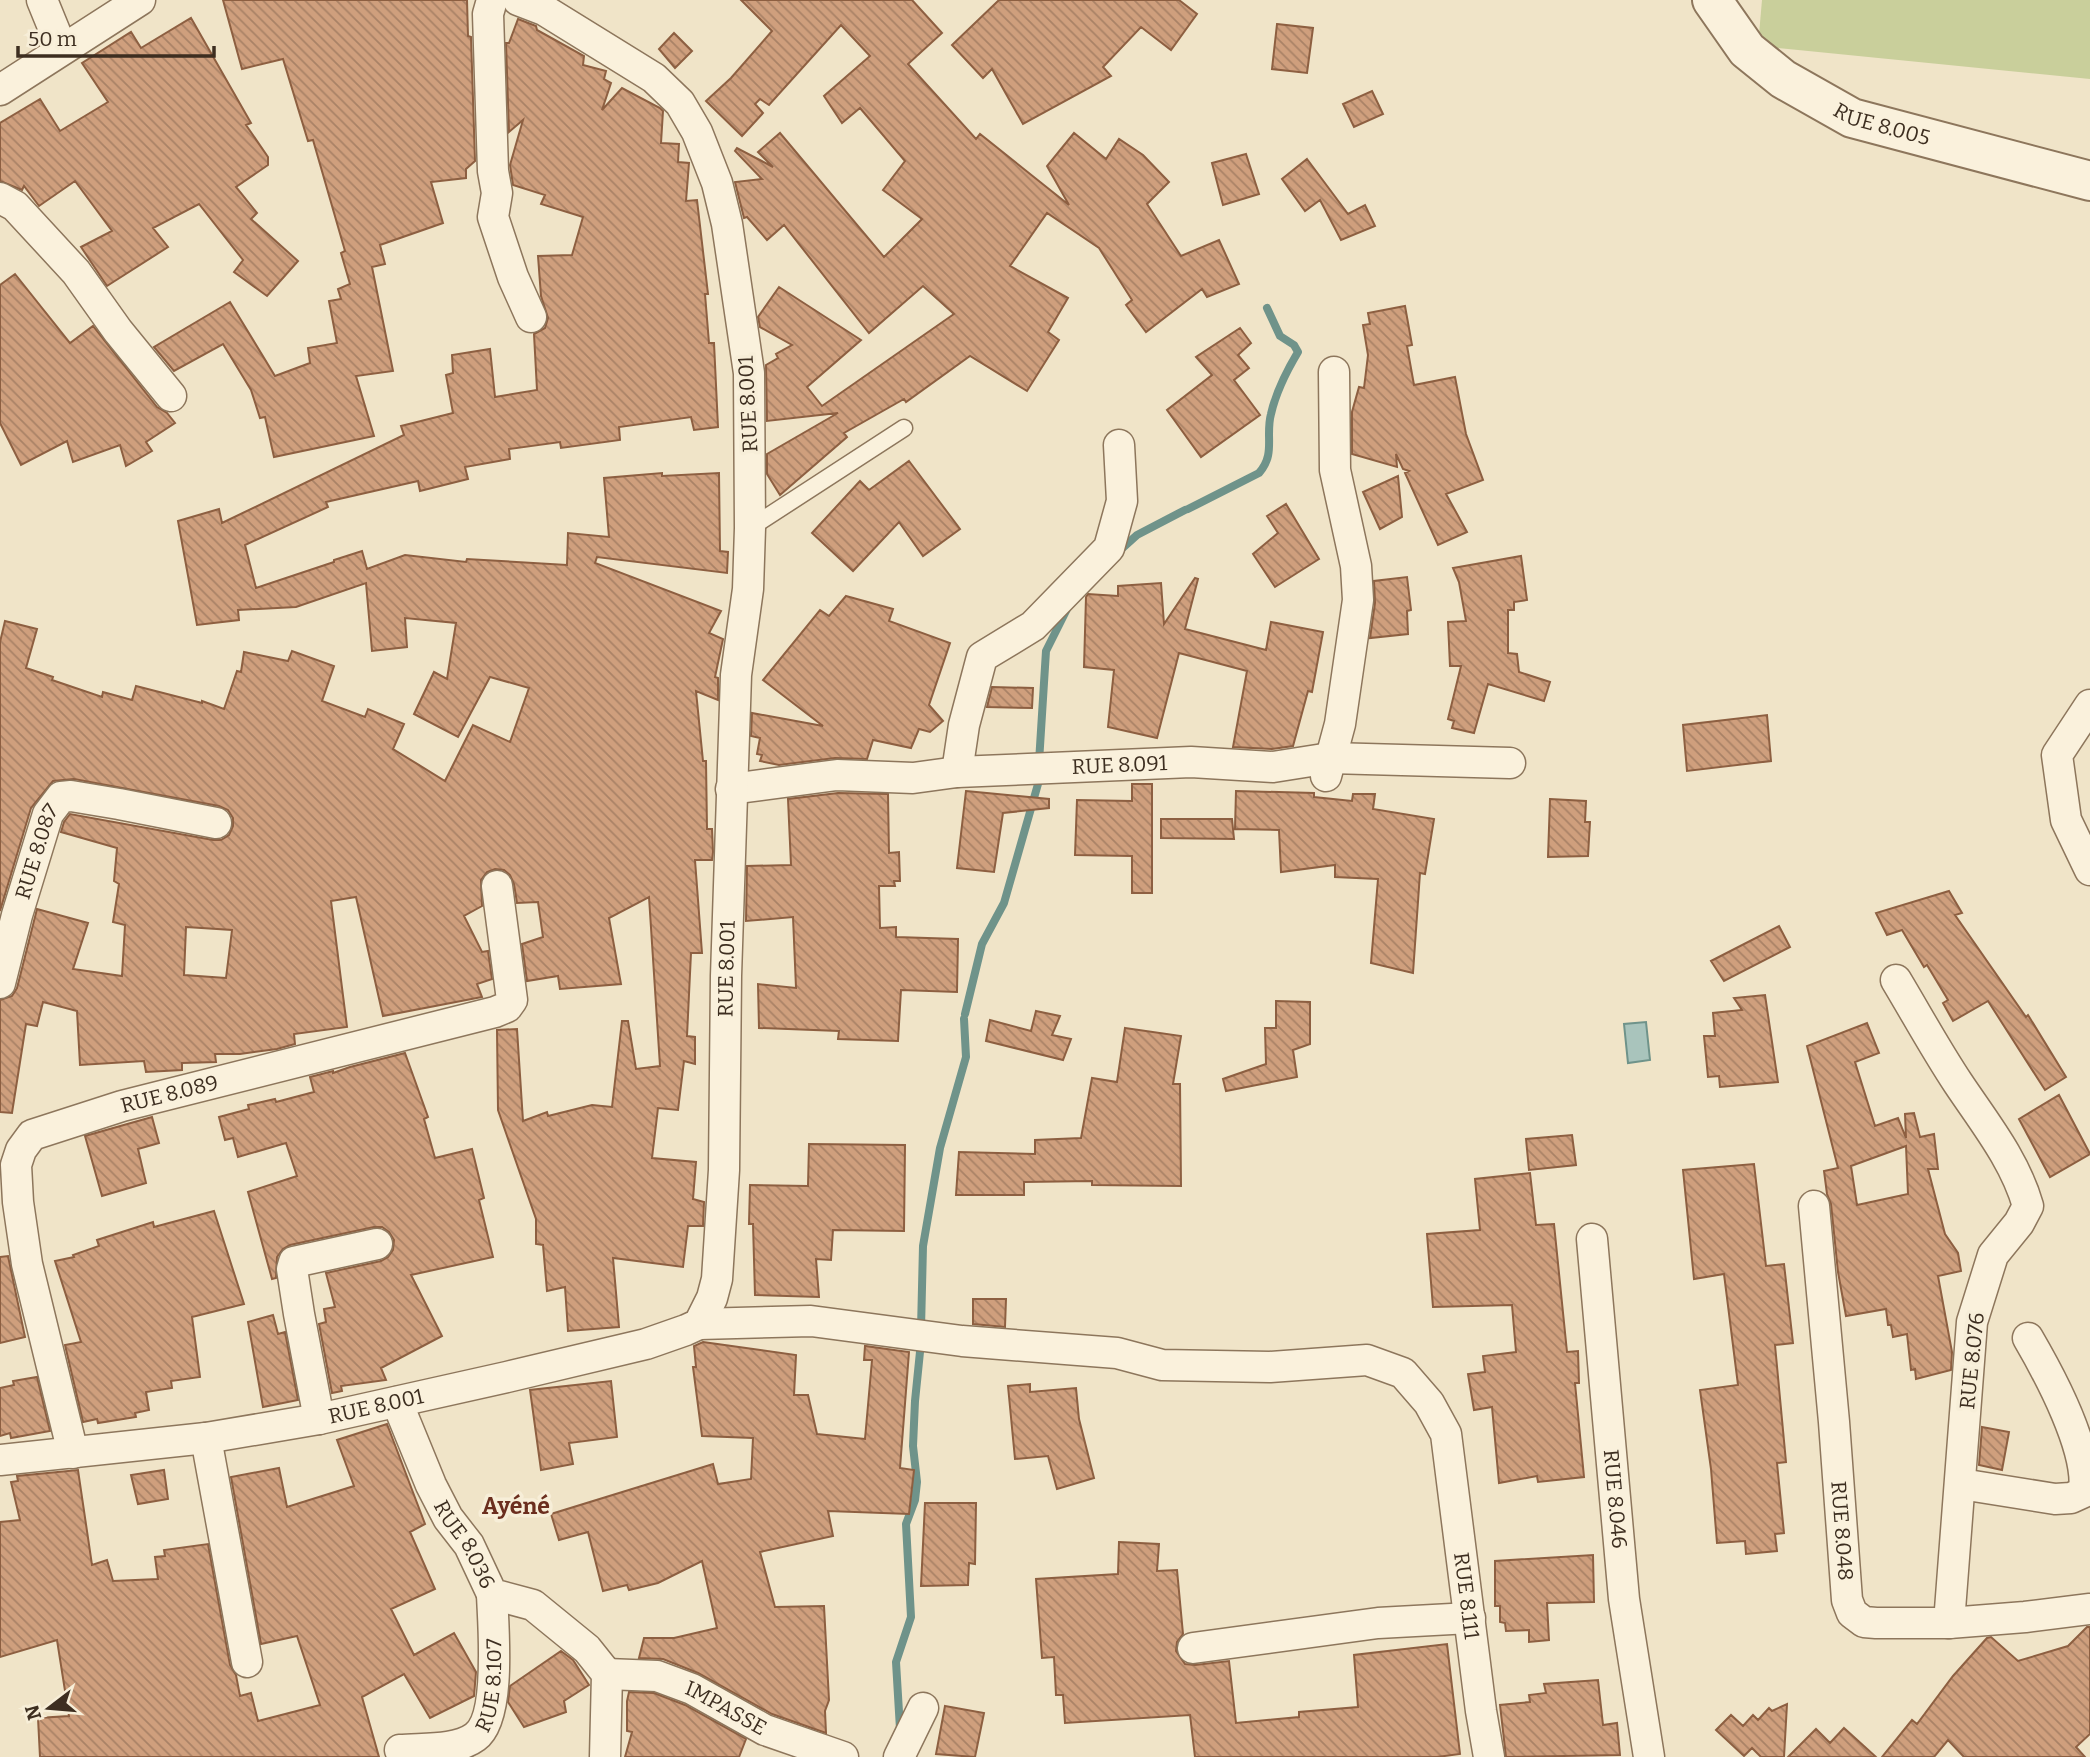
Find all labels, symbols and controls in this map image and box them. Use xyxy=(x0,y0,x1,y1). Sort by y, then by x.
scale bar xyxy=(18,14,214,58)
text: 50 m xyxy=(28,26,77,52)
street label: RUE 8.005 xyxy=(1829,97,1933,151)
street label: RUE 8.001 xyxy=(732,355,764,453)
street label: RUE 8.091 xyxy=(1071,750,1168,780)
street label: RUE 8.087 xyxy=(10,798,64,903)
street label: RUE 8.001 xyxy=(713,920,741,1017)
street label: RUE 8.089 xyxy=(118,1069,221,1119)
street label: RUE 8.076 xyxy=(1954,1311,1990,1411)
street label: RUE 8.001 xyxy=(326,1383,426,1430)
street label: RUE 8.046 xyxy=(1598,1448,1632,1550)
street label: RUE 8.048 xyxy=(1825,1480,1859,1581)
district label: Ayéné xyxy=(482,1492,550,1520)
street label: RUE 8.036 xyxy=(428,1496,501,1593)
street label: RUE 8.111 xyxy=(1448,1551,1485,1641)
street label: RUE 8.107 xyxy=(470,1638,507,1737)
north arrow xyxy=(14,1673,84,1743)
street label: IMPASSE xyxy=(682,1675,771,1741)
text: N xyxy=(20,1702,46,1723)

